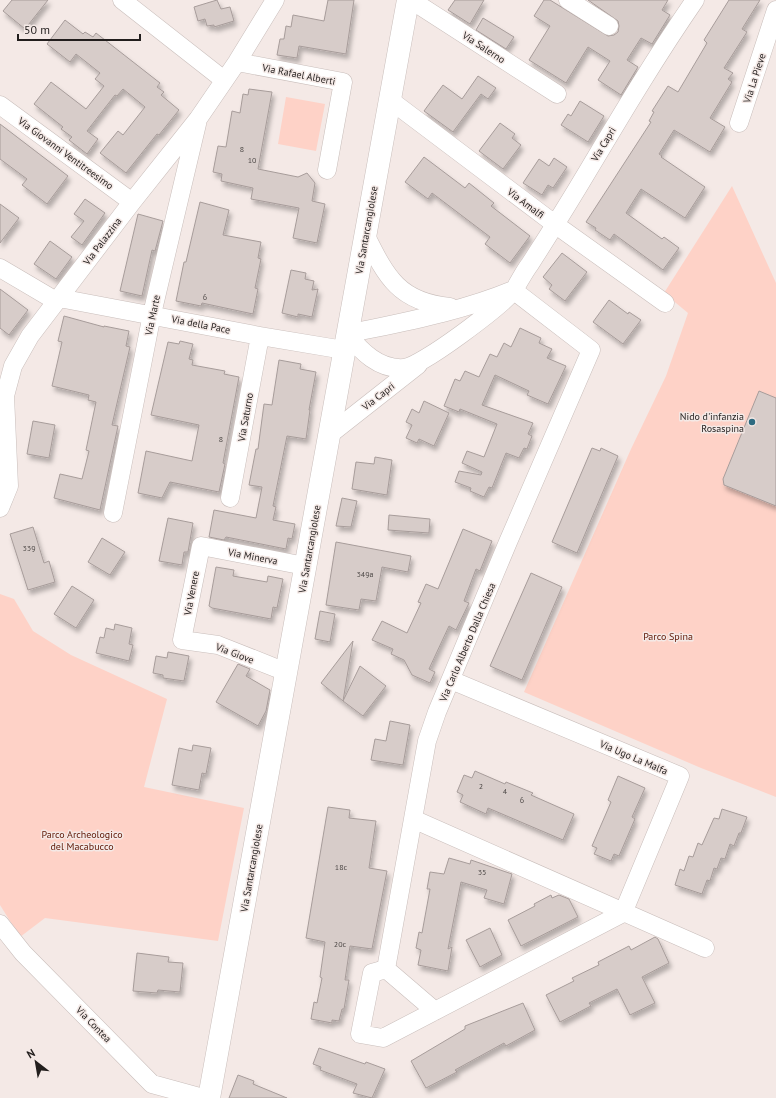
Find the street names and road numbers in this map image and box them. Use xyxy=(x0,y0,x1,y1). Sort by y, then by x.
street label: Via Salerno xyxy=(459,28,508,66)
street label: Via La Pieve xyxy=(740,52,769,106)
street label: Via Rafael Alberti xyxy=(260,61,337,88)
street label: Via Giovanni Ventitreesimo xyxy=(15,114,116,192)
street label: Via Capri xyxy=(588,125,619,165)
street label: Via Santarcangiolese xyxy=(352,185,381,276)
street label: Via Amalfi xyxy=(504,185,547,222)
street label: Via Palazzina xyxy=(80,215,124,268)
street label: Via Marte xyxy=(142,294,163,337)
street label: Via della Pace xyxy=(169,312,231,337)
street label: Via Capri xyxy=(359,380,397,414)
street label: Via Saturno xyxy=(235,392,256,443)
street label: Via Santarcangiolese xyxy=(295,504,324,595)
street label: Via Minerva xyxy=(226,545,279,568)
street label: Via Venere xyxy=(181,570,202,617)
street label: Via Carlo Alberto Dalla Chiesa xyxy=(436,581,498,705)
street label: Via Giove xyxy=(213,640,256,667)
street label: Via Ugo La Malfa xyxy=(597,737,670,778)
street label: Via Santarcangiolese xyxy=(237,823,266,914)
street label: Via Contea xyxy=(72,1003,114,1045)

